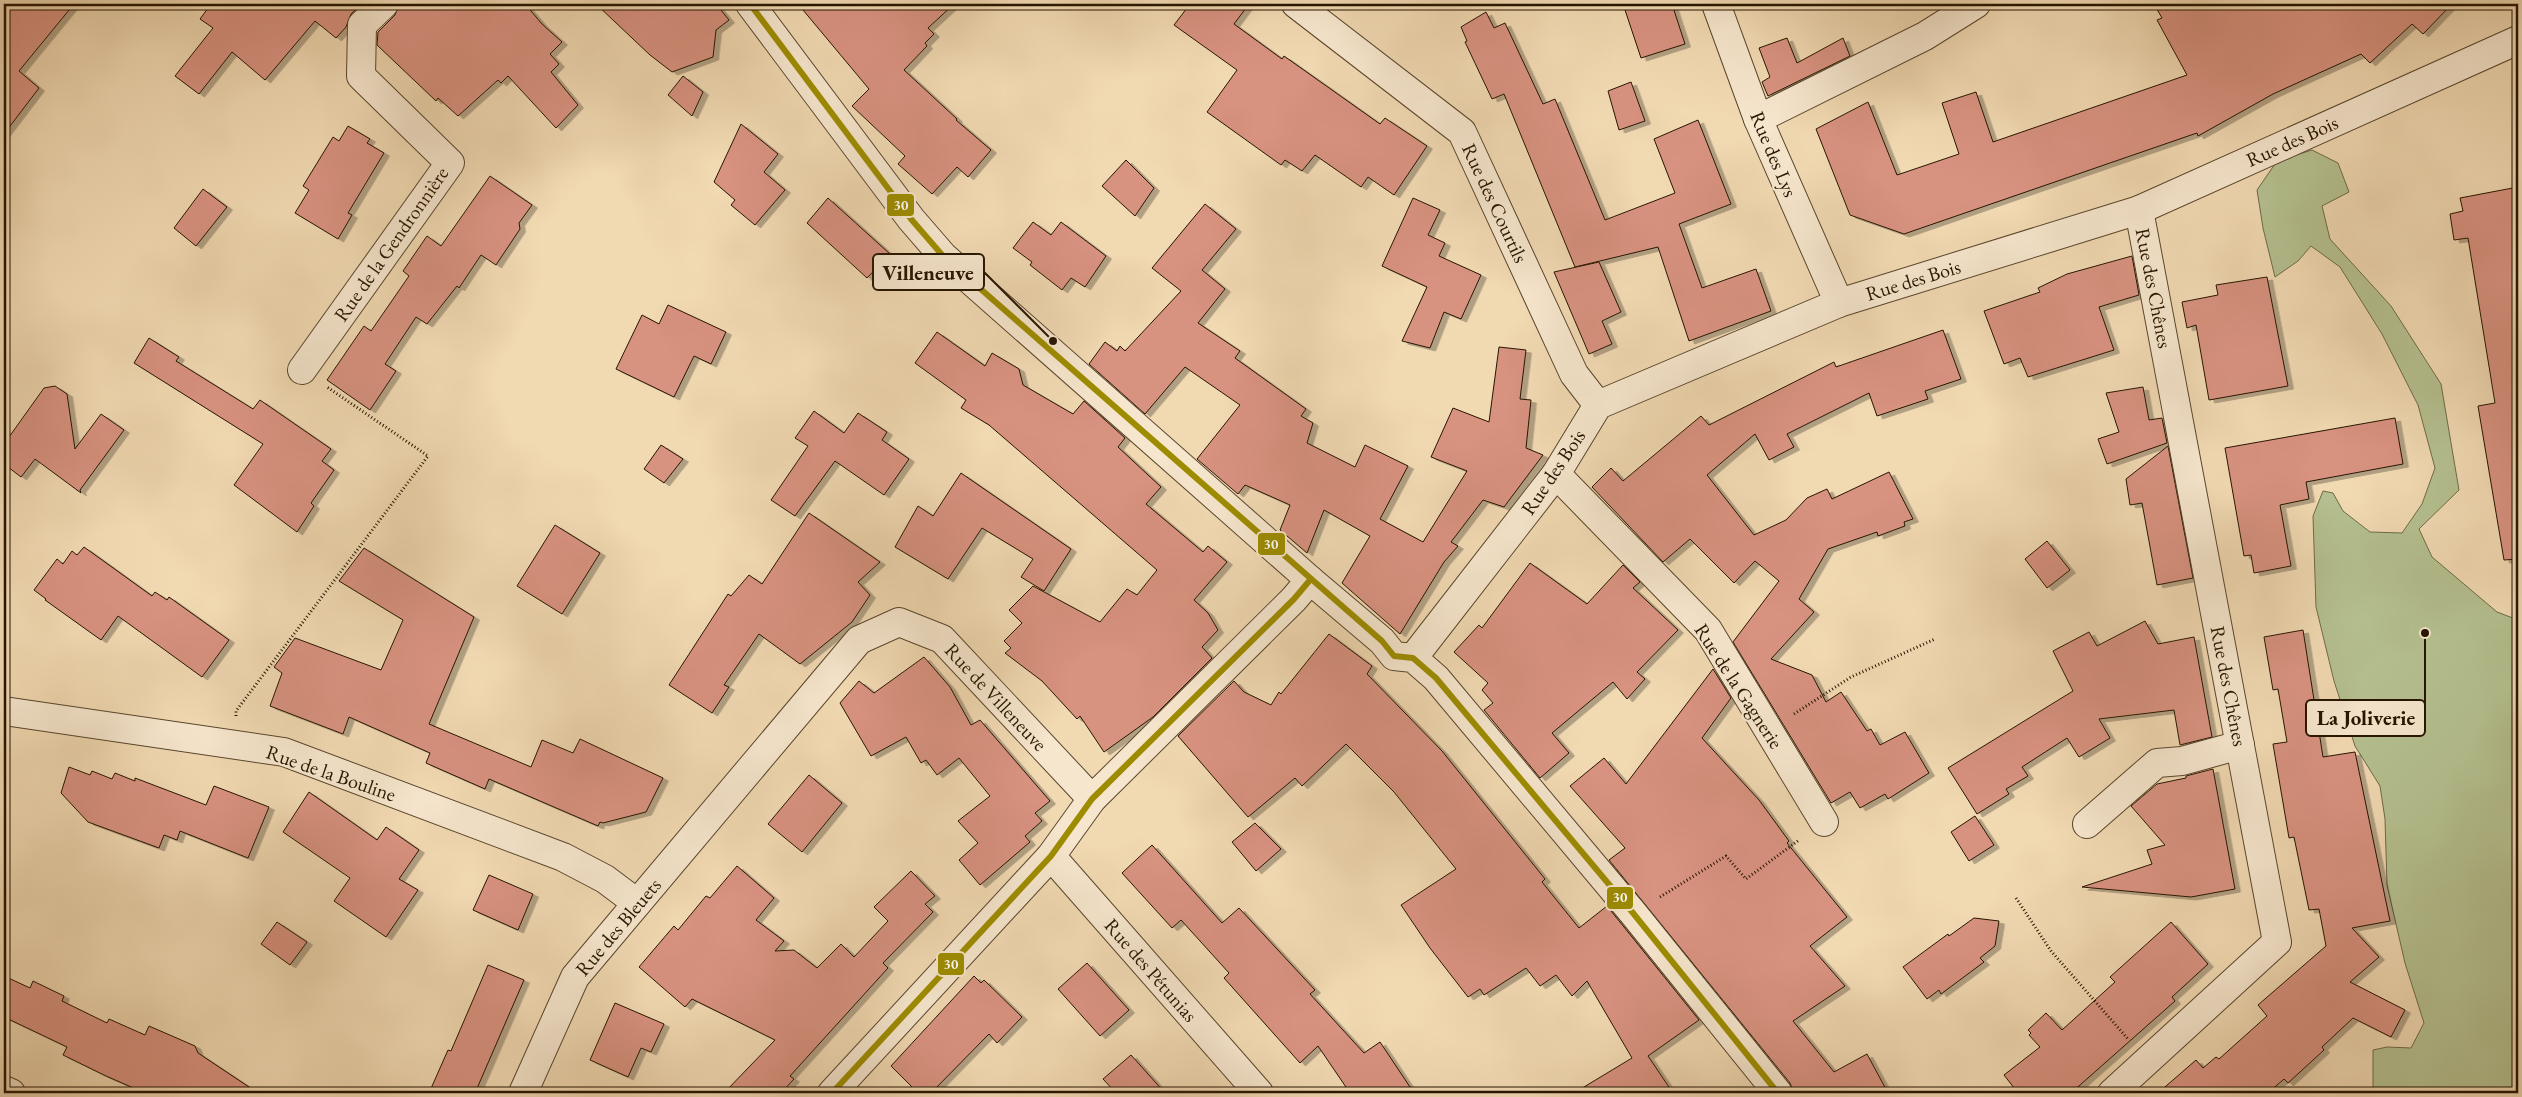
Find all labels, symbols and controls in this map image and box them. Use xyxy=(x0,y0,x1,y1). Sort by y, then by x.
street label: Rue des Lys xyxy=(1744,107,1804,201)
street label: Rue des Bois xyxy=(2242,109,2342,173)
street label: Rue des Courtils xyxy=(1456,139,1534,267)
street label: Rue de la Gendronnière xyxy=(328,161,454,327)
line badge: 30 xyxy=(886,193,915,217)
text: 30 xyxy=(894,196,909,214)
street label: Rue des Chênes xyxy=(2130,226,2178,350)
street label: Rue des Bois xyxy=(1862,253,1964,307)
callout: Villeneuve xyxy=(873,254,984,290)
text: Villeneuve xyxy=(882,259,974,286)
street label: Rue des Bois xyxy=(1515,424,1591,520)
line badge: 30 xyxy=(1257,532,1286,556)
text: 30 xyxy=(1264,535,1279,553)
street label: Rue de la Gagnerie xyxy=(1689,618,1789,754)
street label: Rue des Chênes xyxy=(2205,624,2253,748)
street label: Rue de Villeneuve xyxy=(939,637,1053,757)
callout: La Joliverie xyxy=(2306,700,2425,736)
text: La Joliverie xyxy=(2317,704,2416,731)
street label: Rue de la Bouline xyxy=(263,739,399,807)
street label: Rue des Bleuets xyxy=(569,873,667,981)
line badge: 30 xyxy=(1606,886,1634,910)
text: 30 xyxy=(1613,888,1628,906)
street label: Rue des Pétunias xyxy=(1099,913,1203,1027)
line badge: 30 xyxy=(937,952,965,976)
text: 30 xyxy=(944,955,959,973)

